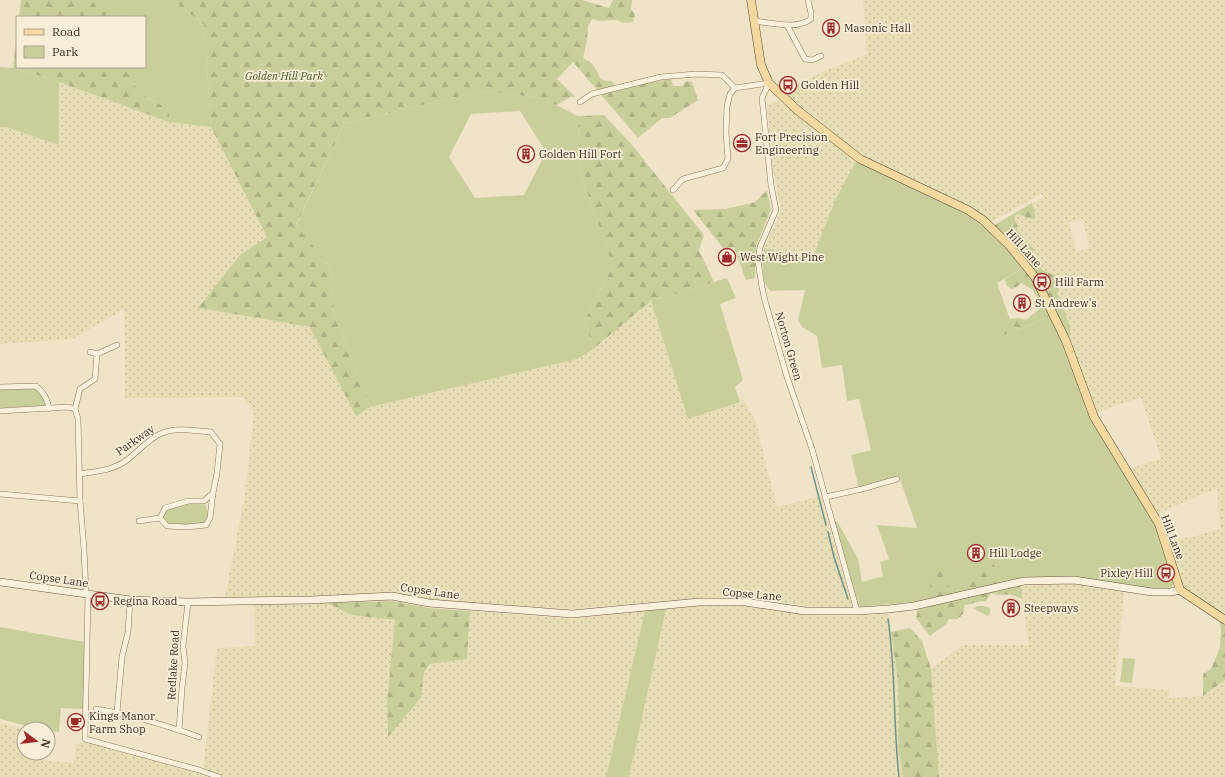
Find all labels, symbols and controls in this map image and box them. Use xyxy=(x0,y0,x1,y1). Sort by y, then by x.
legend xyxy=(16,16,146,68)
building icon: Masonic Hall xyxy=(821,18,841,38)
place label: Masonic Hall xyxy=(844,21,911,35)
text: Road xyxy=(52,24,81,39)
text: Park xyxy=(52,44,78,59)
park label: Golden Hill Park xyxy=(245,69,323,83)
bus stop icon: Golden Hill xyxy=(778,75,798,95)
place label: Golden Hill xyxy=(801,78,859,92)
place label: Fort Precision Engineering xyxy=(755,130,828,157)
office icon: Fort Precision Engineering xyxy=(732,133,752,153)
building icon: Golden Hill Fort xyxy=(516,144,536,164)
place label: Golden Hill Fort xyxy=(539,147,622,161)
street label: Hill Lane xyxy=(1003,226,1045,270)
shop icon: West Wight Pine xyxy=(717,247,737,267)
place label: West Wight Pine xyxy=(740,250,824,264)
bus stop icon: Hill Farm xyxy=(1032,272,1052,292)
place label: Hill Farm xyxy=(1055,275,1105,289)
building icon: St Andrew's xyxy=(1012,293,1032,313)
place label: St Andrew's xyxy=(1035,296,1097,310)
street label: Norton Green xyxy=(772,310,806,382)
street label: Parkway xyxy=(113,422,157,458)
street label: Hill Lane xyxy=(1158,513,1188,561)
building icon: Hill Lodge xyxy=(966,543,986,563)
place label: Hill Lodge xyxy=(989,546,1042,560)
bus stop icon: Pixley Hill xyxy=(1156,563,1176,583)
place label: Pixley Hill xyxy=(1100,566,1153,580)
street label: Copse Lane xyxy=(29,568,89,590)
street label: Copse Lane xyxy=(400,580,460,602)
street label: Copse Lane xyxy=(722,584,782,604)
bus stop icon: Regina Road xyxy=(90,591,110,611)
place label: Regina Road xyxy=(113,594,178,608)
building icon: Steepways xyxy=(1001,598,1021,618)
place label: Steepways xyxy=(1024,601,1078,615)
street label: Redlake Road xyxy=(164,629,182,700)
place label: Kings Manor Farm Shop xyxy=(89,709,155,736)
cafe icon: Kings Manor Farm Shop xyxy=(66,712,86,732)
north arrow xyxy=(16,721,56,761)
text: N xyxy=(38,738,54,750)

